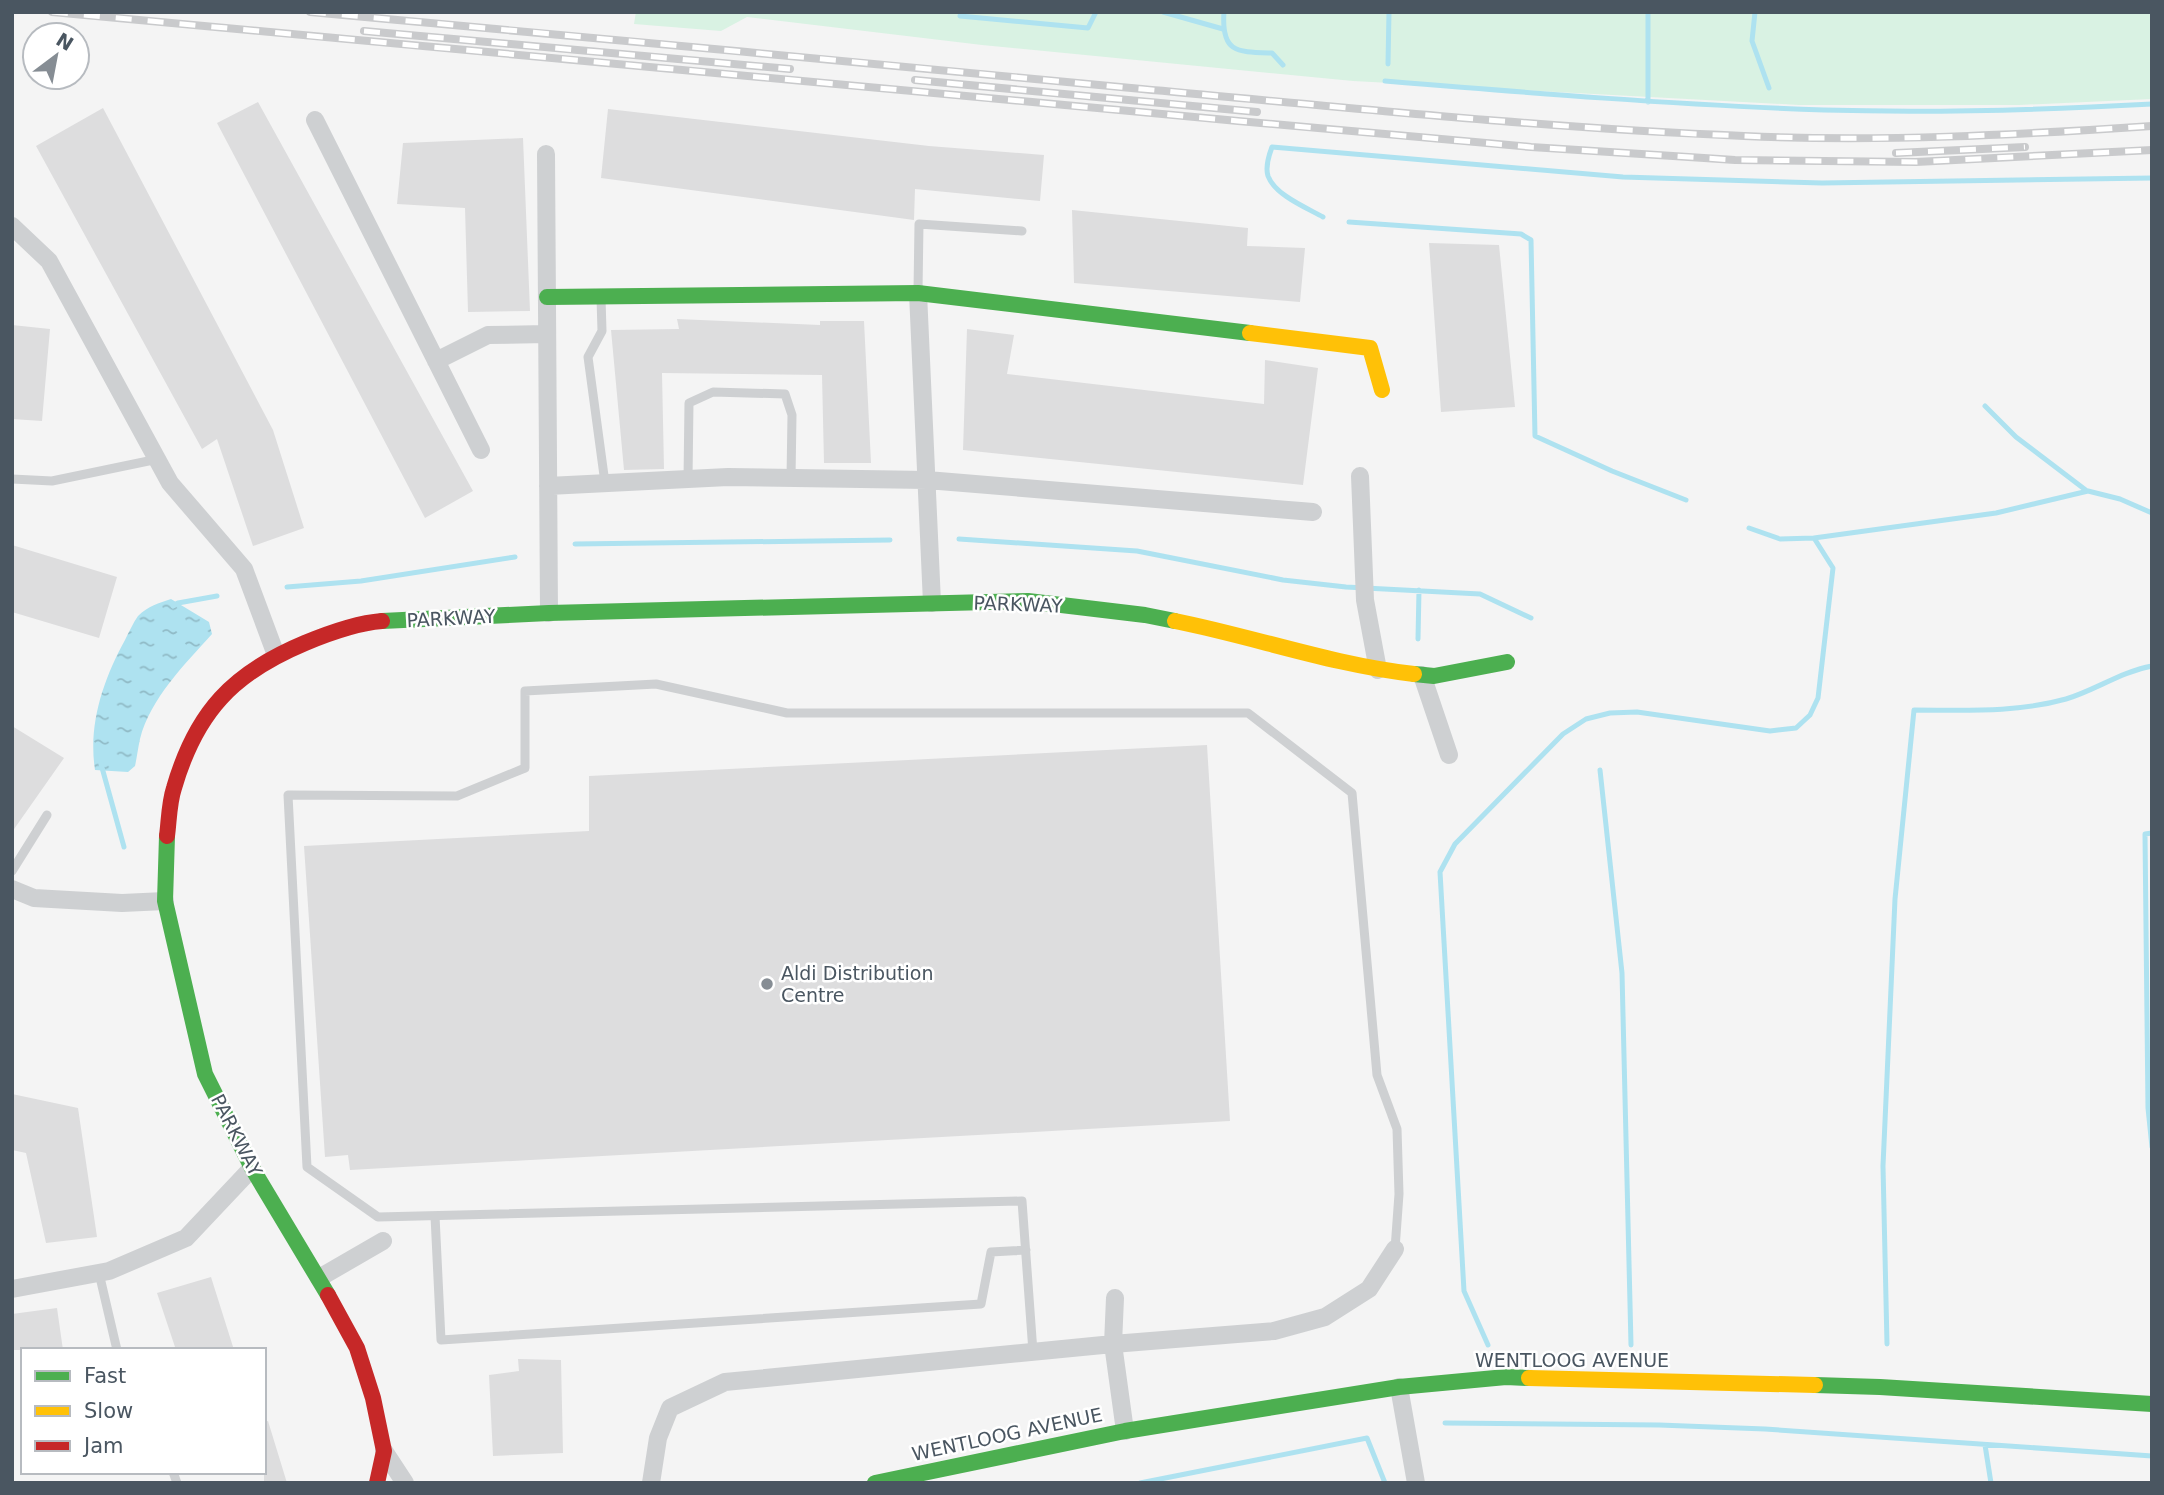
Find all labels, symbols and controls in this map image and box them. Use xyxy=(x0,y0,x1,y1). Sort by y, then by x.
north arrow xyxy=(21,21,91,91)
text: N xyxy=(52,28,78,55)
street label: PARKWAY xyxy=(973,591,1063,617)
street label: PARKWAY xyxy=(406,605,496,631)
place label: Aldi Distribution Centre xyxy=(781,962,934,1006)
marker: Aldi Distribution Centre xyxy=(759,976,775,992)
street label: PARKWAY xyxy=(207,1090,267,1180)
legend xyxy=(21,1348,266,1474)
street label: WENTLOOG AVENUE xyxy=(1475,1349,1669,1371)
text: Fast xyxy=(84,1364,126,1388)
text: Slow xyxy=(84,1399,133,1423)
street label: WENTLOOG AVENUE xyxy=(910,1403,1104,1465)
text: Jam xyxy=(82,1434,124,1458)

